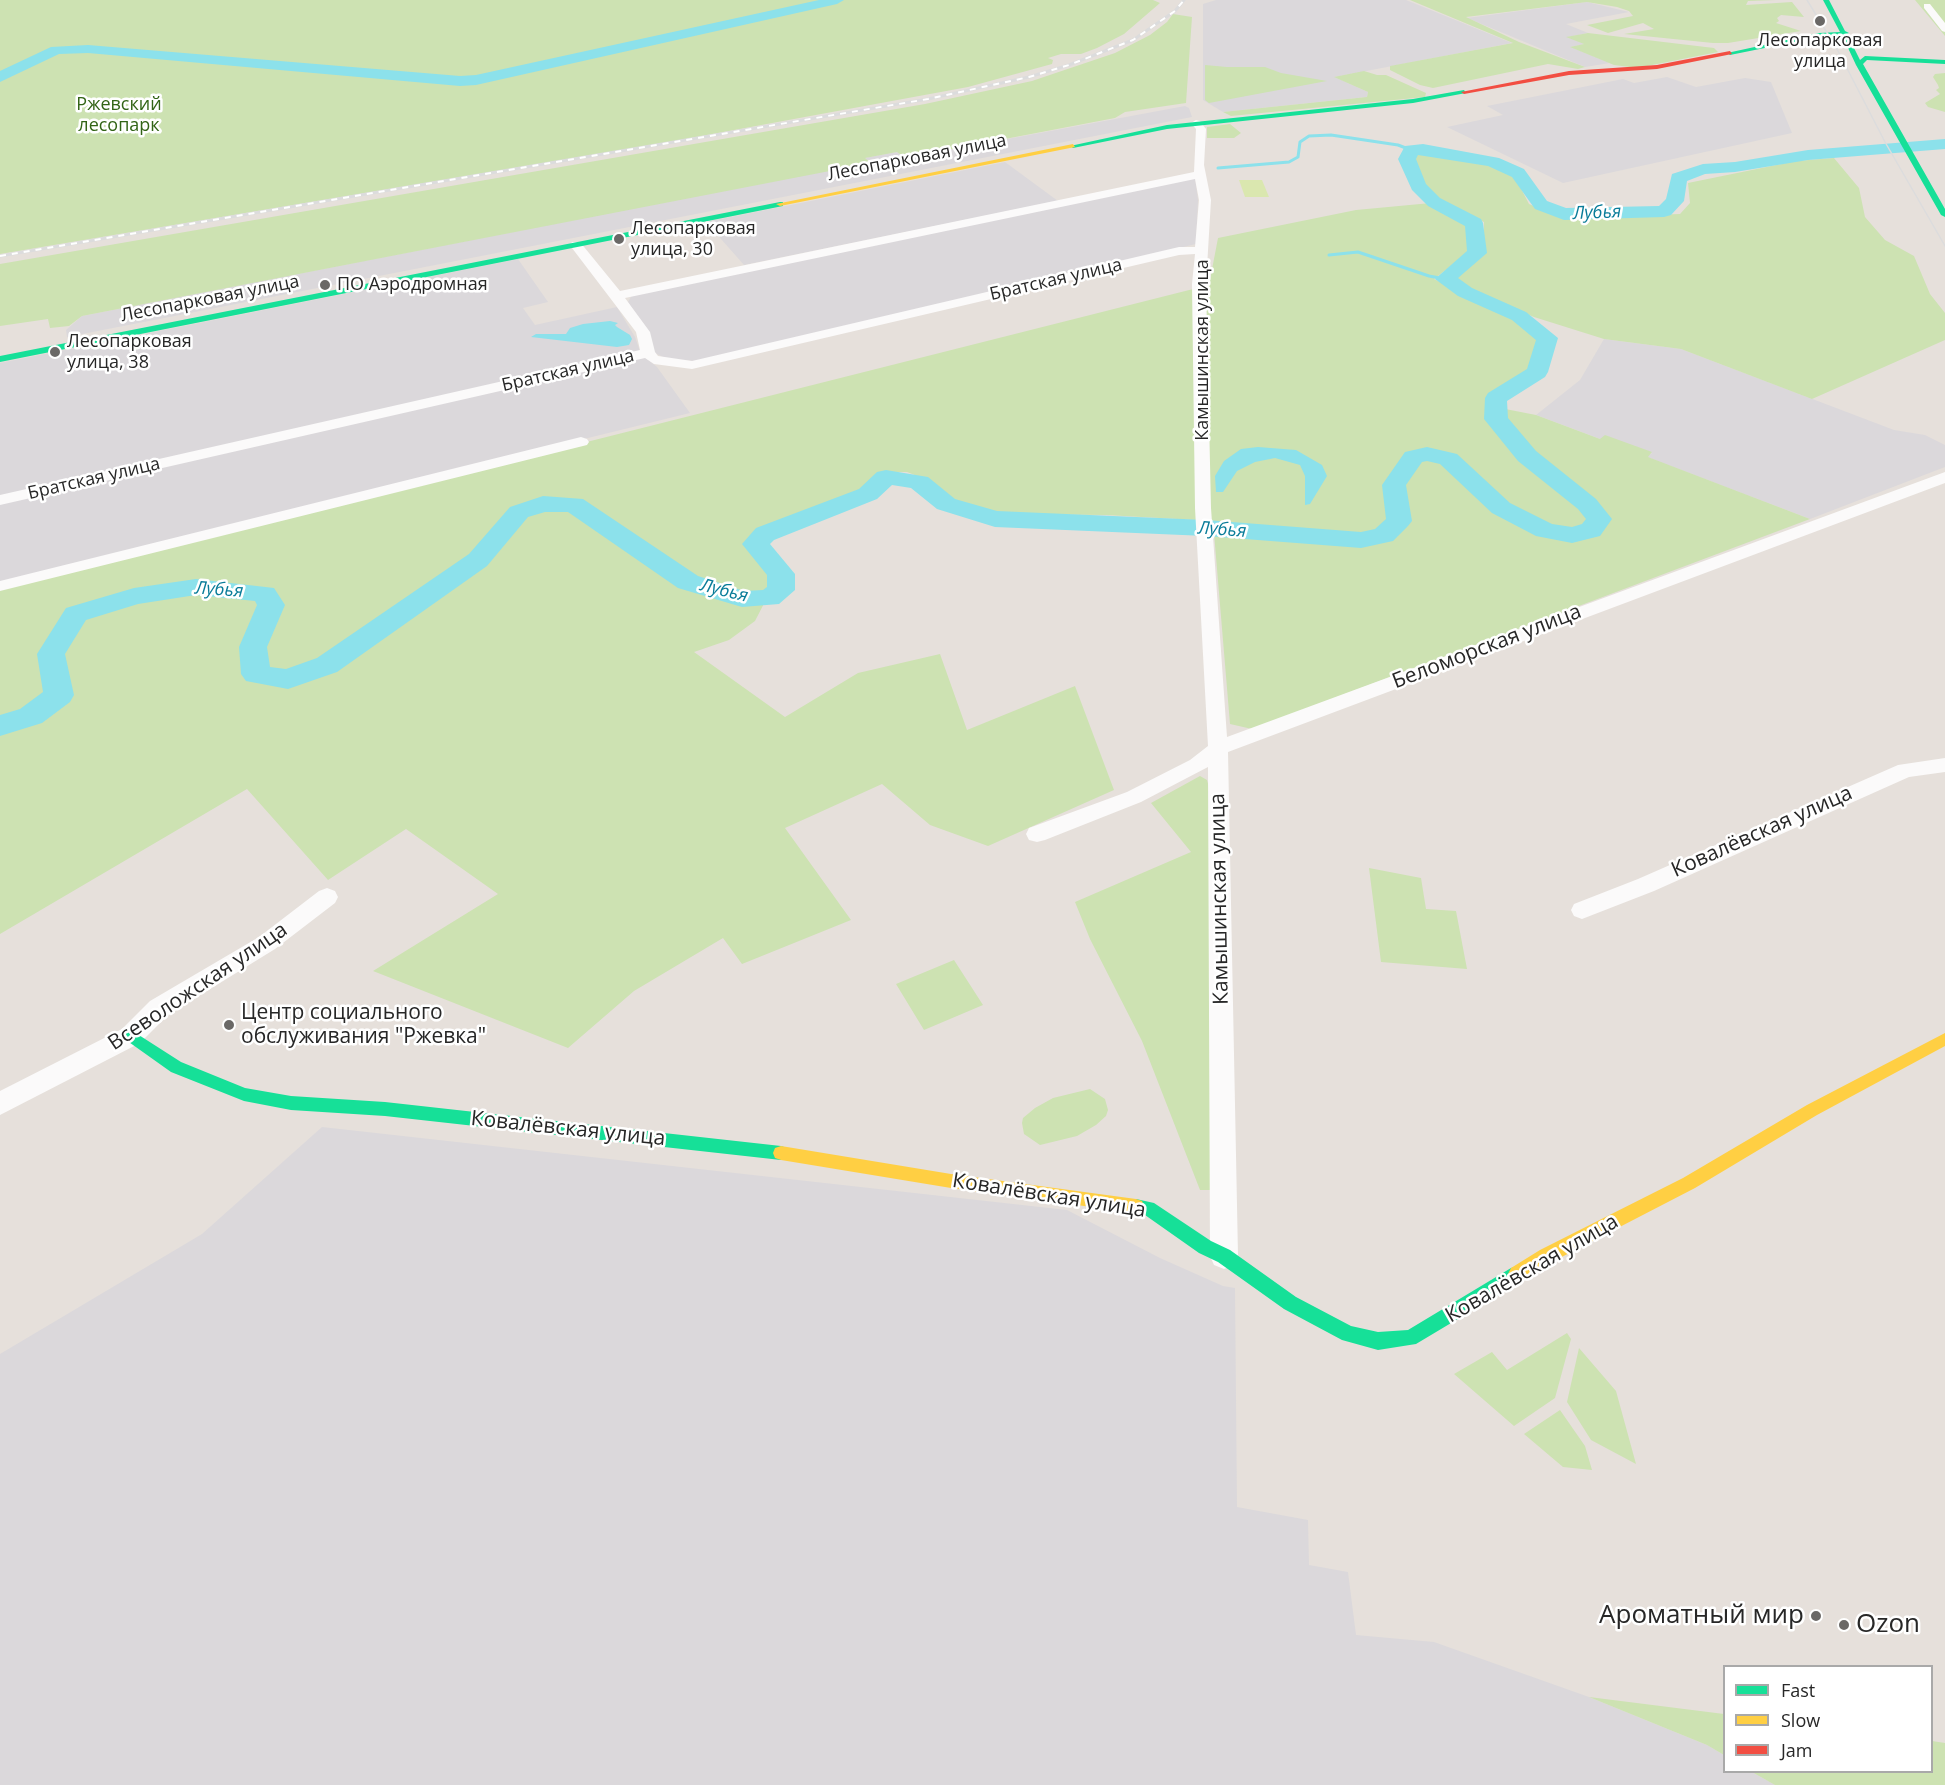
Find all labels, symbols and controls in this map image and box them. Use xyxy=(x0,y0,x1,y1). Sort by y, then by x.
marker: Лесопарковая улица xyxy=(1813,14,1827,28)
place label: Лесопарковая улица xyxy=(1758,30,1882,72)
park label: Ржевский лесопарк xyxy=(76,94,162,136)
street label: Лесопарковая улица xyxy=(826,130,1008,186)
water label: Лубья xyxy=(1572,201,1622,225)
place label: Лесопарковая улица, 30 xyxy=(631,218,756,260)
marker: Лесопарковая улица, 30 xyxy=(612,232,626,246)
street label: Братская улица xyxy=(988,254,1124,306)
street label: Камышинская улица xyxy=(1192,259,1214,441)
street label: Лесопарковая улица xyxy=(119,271,301,327)
place label: ПО Аэродромная xyxy=(337,274,488,296)
marker: ПО Аэродромная xyxy=(318,278,332,292)
place label: Лесопарковая улица, 38 xyxy=(67,331,192,374)
marker: Лесопарковая улица, 38 xyxy=(48,345,62,359)
street label: Братская улица xyxy=(500,345,636,397)
street label: Братская улица xyxy=(26,453,162,505)
water label: Лубья xyxy=(1197,518,1247,542)
water label: Лубья xyxy=(698,575,750,607)
water label: Лубья xyxy=(194,578,244,602)
street label: Беломорская улица xyxy=(1389,599,1585,695)
street label: Ковалёвская улица xyxy=(1668,781,1856,883)
street label: Камышинская улица xyxy=(1206,793,1234,1005)
street label: Всеволожская улица xyxy=(104,918,292,1056)
place label: Центр социального обслуживания "Ржевка" xyxy=(241,1000,486,1050)
marker: Центр социального обслуживания "Ржевка" xyxy=(222,1018,236,1032)
street label: Ковалёвская улица xyxy=(470,1106,666,1152)
street label: Ковалёвская улица xyxy=(951,1168,1147,1224)
street label: Ковалёвская улица xyxy=(1441,1209,1623,1329)
place label: Ароматный мир xyxy=(1599,1600,1804,1632)
marker: Ароматный мир xyxy=(1809,1609,1823,1623)
place label: Ozon xyxy=(1856,1609,1920,1641)
marker: Ozon xyxy=(1837,1618,1851,1632)
legend xyxy=(1723,1665,1933,1773)
text: Fast xyxy=(1781,1678,1815,1702)
text: Slow xyxy=(1781,1708,1820,1732)
text: Jam xyxy=(1781,1738,1813,1762)

